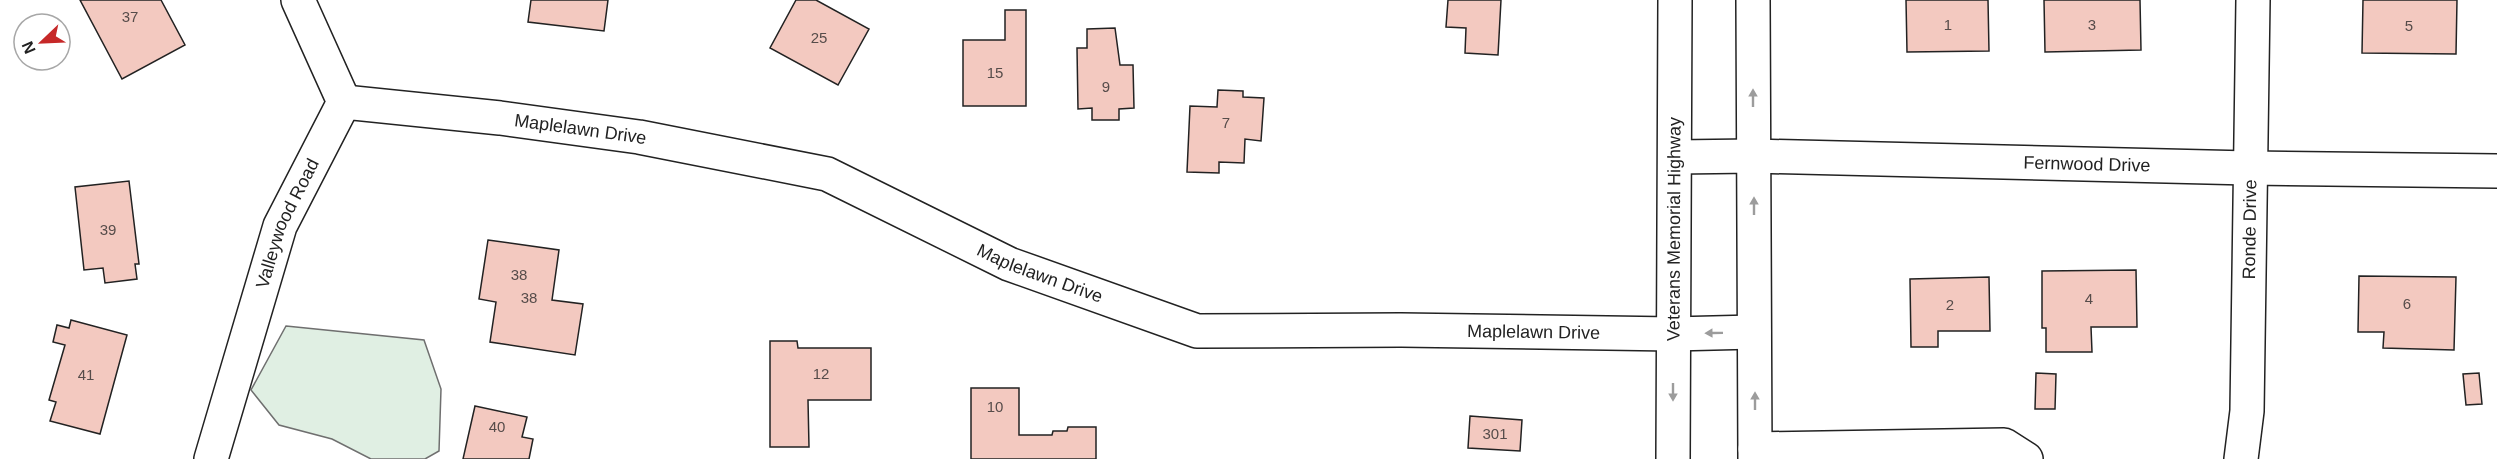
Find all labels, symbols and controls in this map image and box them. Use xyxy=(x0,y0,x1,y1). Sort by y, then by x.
house number: 37 xyxy=(122,8,138,25)
north arrow xyxy=(12,12,72,72)
house number: 1 xyxy=(1944,16,1952,33)
house number: 3 xyxy=(2088,16,2096,33)
house number: 5 xyxy=(2405,17,2413,34)
house number: 25 xyxy=(811,29,827,46)
text: N xyxy=(19,39,39,56)
house number: 15 xyxy=(987,64,1003,81)
house number: 9 xyxy=(1102,78,1110,95)
one-way arrow xyxy=(1748,88,1758,107)
street label: Maplelawn Drive xyxy=(513,110,648,148)
house number: 7 xyxy=(1222,114,1230,131)
street label: Veterans Memorial Highway xyxy=(1664,117,1684,341)
street label: Fernwood Drive xyxy=(2023,153,2151,176)
street label: Valleywood Road xyxy=(252,155,323,291)
street label: Ronde Drive xyxy=(2239,179,2260,280)
one-way arrow xyxy=(1749,196,1759,215)
house number: 39 xyxy=(100,221,116,238)
street label: Maplelawn Drive xyxy=(974,240,1105,307)
house number: 38 xyxy=(511,266,527,283)
house number: 38 xyxy=(521,289,537,306)
house number: 4 xyxy=(2085,290,2093,307)
house number: 6 xyxy=(2403,295,2411,312)
house number: 2 xyxy=(1946,296,1954,313)
street label: Maplelawn Drive xyxy=(1467,321,1600,343)
one-way arrow xyxy=(1704,328,1723,338)
house number: 12 xyxy=(813,365,829,382)
house number: 41 xyxy=(78,366,94,383)
one-way arrow xyxy=(1668,383,1678,402)
one-way arrow xyxy=(1750,391,1760,410)
house number: 10 xyxy=(987,398,1003,415)
house number: 40 xyxy=(489,418,505,435)
house number: 301 xyxy=(1482,425,1508,442)

